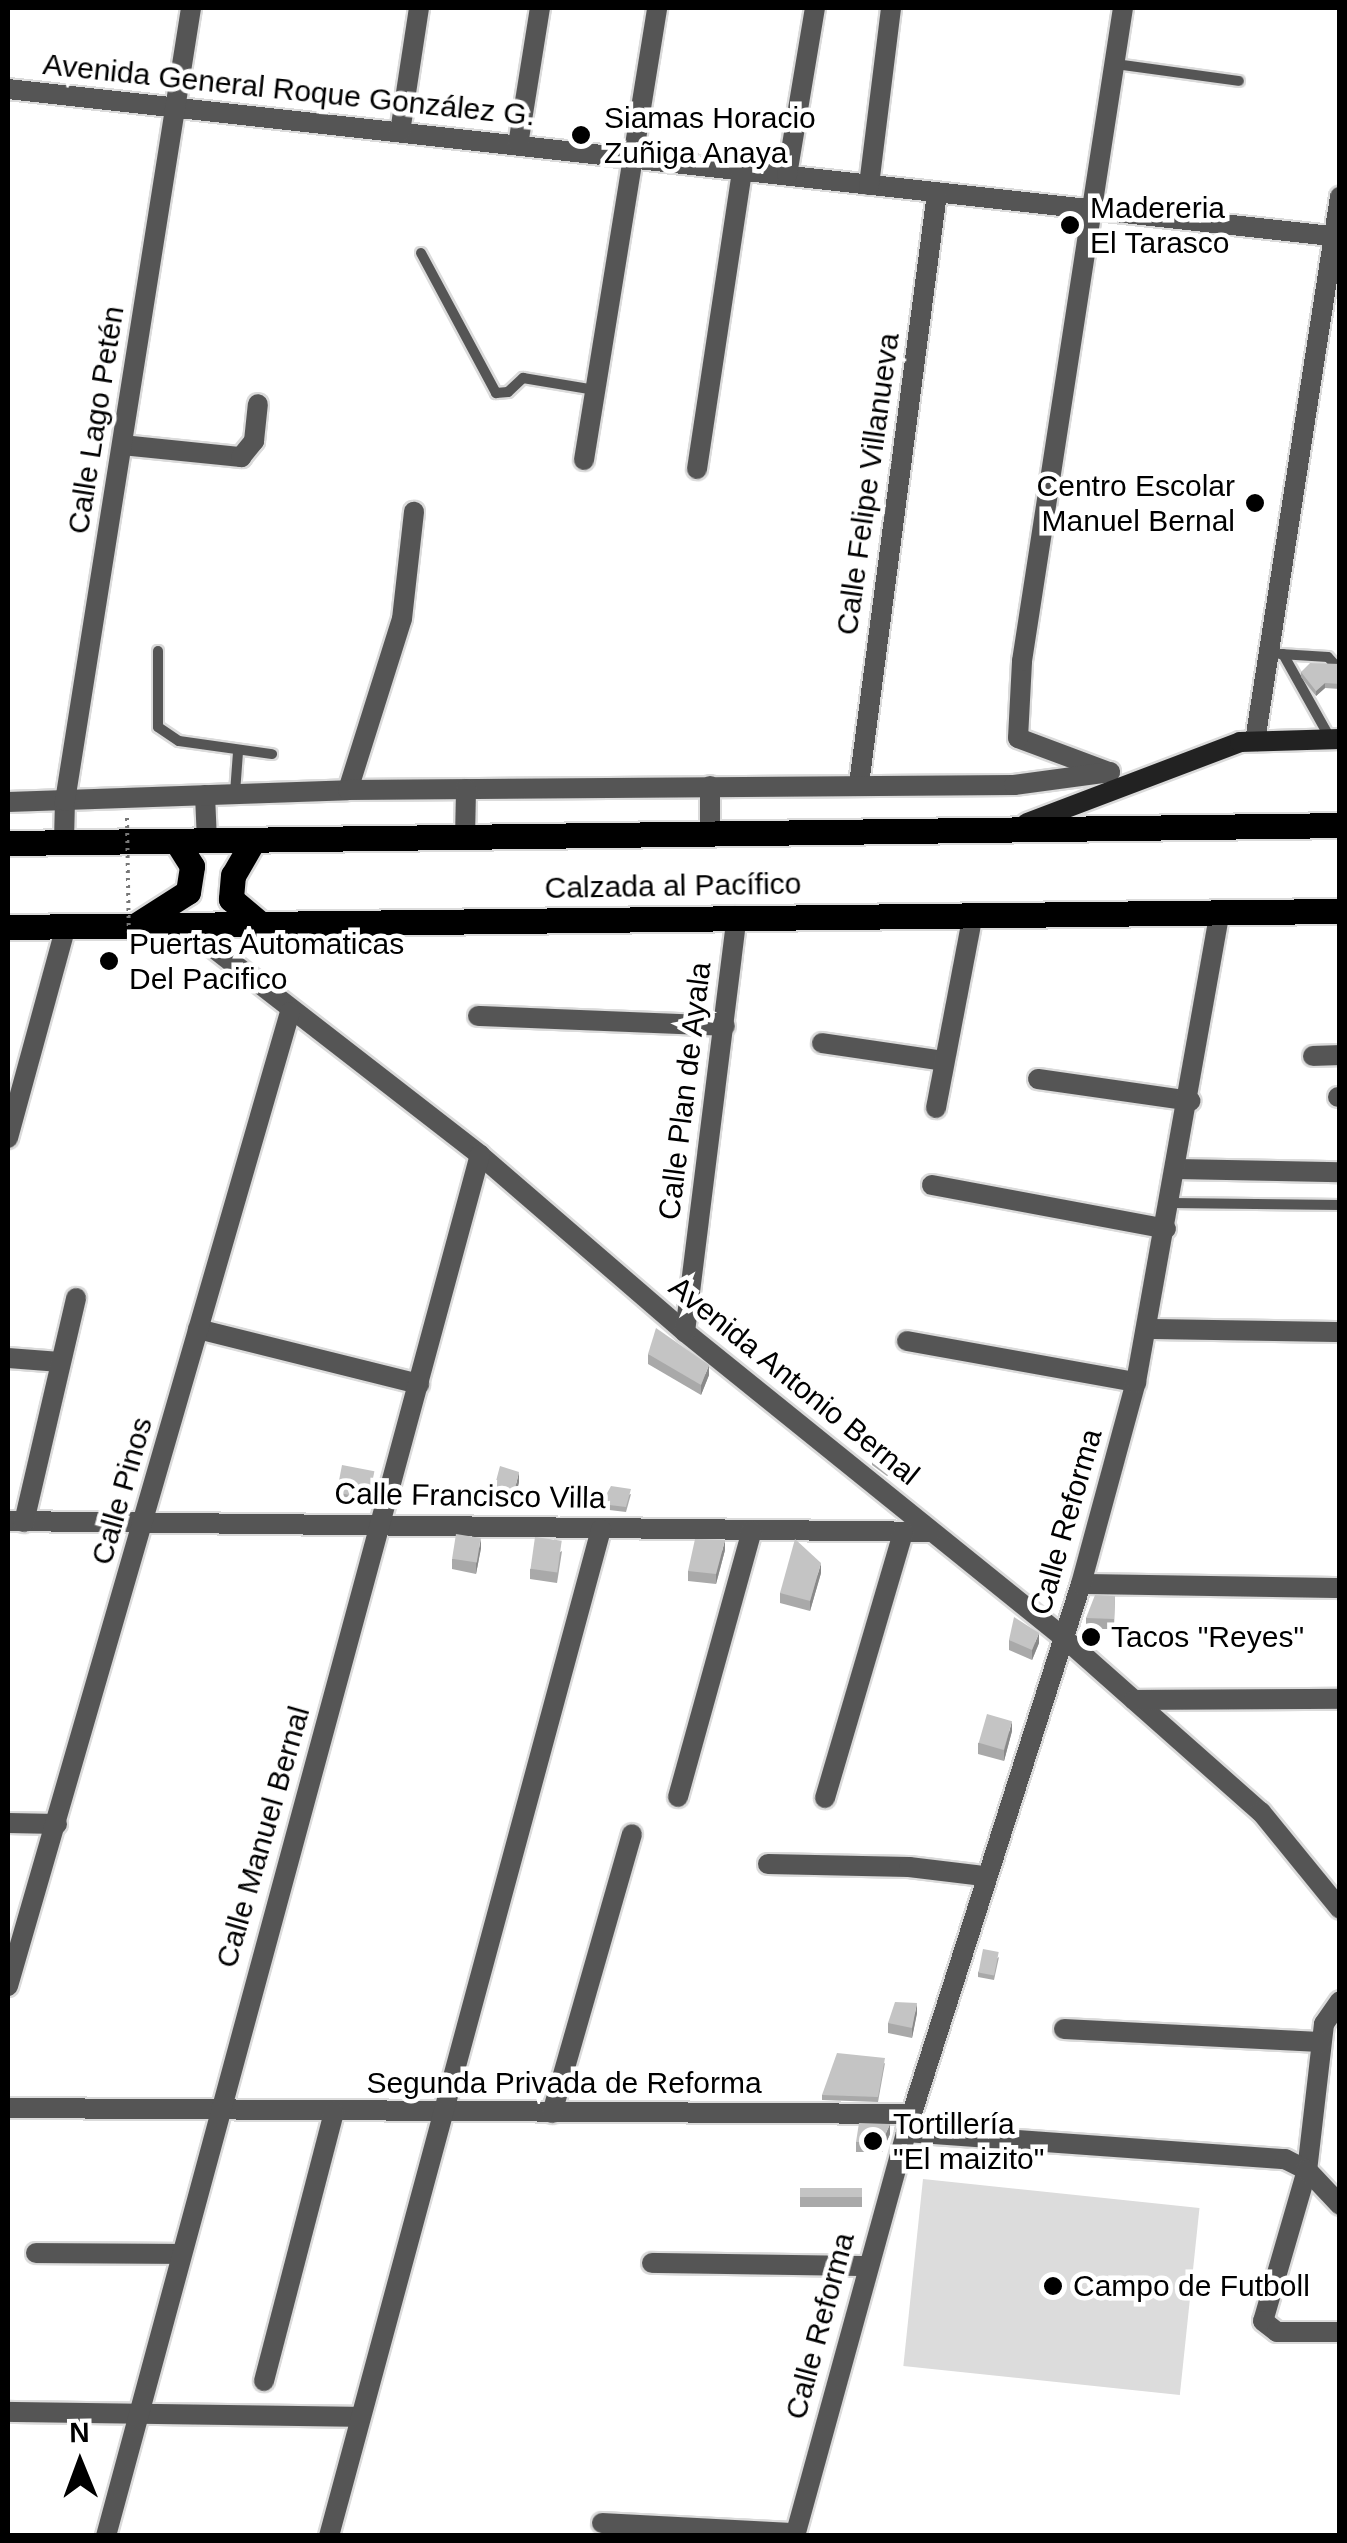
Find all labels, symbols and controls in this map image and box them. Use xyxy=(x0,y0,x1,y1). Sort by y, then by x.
street label: Avenida General Roque González G. xyxy=(41,46,537,134)
place label: Siamas Horacio Zuñiga Anaya xyxy=(604,100,816,170)
marker: Siamas Horacio Zuñiga Anaya xyxy=(568,122,594,148)
place label: Madereria El Tarasco xyxy=(1090,190,1230,260)
marker: Madereria El Tarasco xyxy=(1059,214,1081,236)
street label: Calle Lago Petén xyxy=(60,304,132,536)
street label: Calle Felipe Villanueva xyxy=(829,331,907,637)
place label: Centro Escolar Manuel Bernal xyxy=(1037,468,1235,538)
marker: Centro Escolar Manuel Bernal xyxy=(1244,492,1266,514)
street label: Calzada al Pacífico xyxy=(544,866,802,906)
place label: Puertas Automaticas Del Pacifico xyxy=(129,926,406,996)
marker: Puertas Automaticas Del Pacifico xyxy=(98,950,120,972)
street label: Calle Plan de Ayala xyxy=(651,959,719,1223)
street label: Avenida Antonio Bernal xyxy=(661,1269,927,1493)
street label: Calle Pinos xyxy=(84,1413,160,1569)
street label: Calle Reforma xyxy=(1022,1425,1110,1619)
street label: Calle Francisco Villa xyxy=(334,1476,606,1516)
place label: Tacos "Reyes" xyxy=(1111,1619,1304,1655)
marker: Tacos "Reyes" xyxy=(1080,1626,1102,1648)
street label: Calle Manuel Bernal xyxy=(208,1702,318,1972)
street label: Segunda Privada de Reforma xyxy=(366,2065,762,2101)
place label: Tortillería "El maizito" xyxy=(893,2106,1044,2176)
marker: Tortillería "El maizito" xyxy=(862,2130,884,2152)
street label: Calle Reforma xyxy=(778,2229,862,2423)
place label: Campo de Futboll xyxy=(1073,2268,1310,2304)
marker: Campo de Futboll xyxy=(1042,2275,1064,2297)
north arrow xyxy=(30,2413,130,2513)
text: N xyxy=(69,2417,90,2448)

